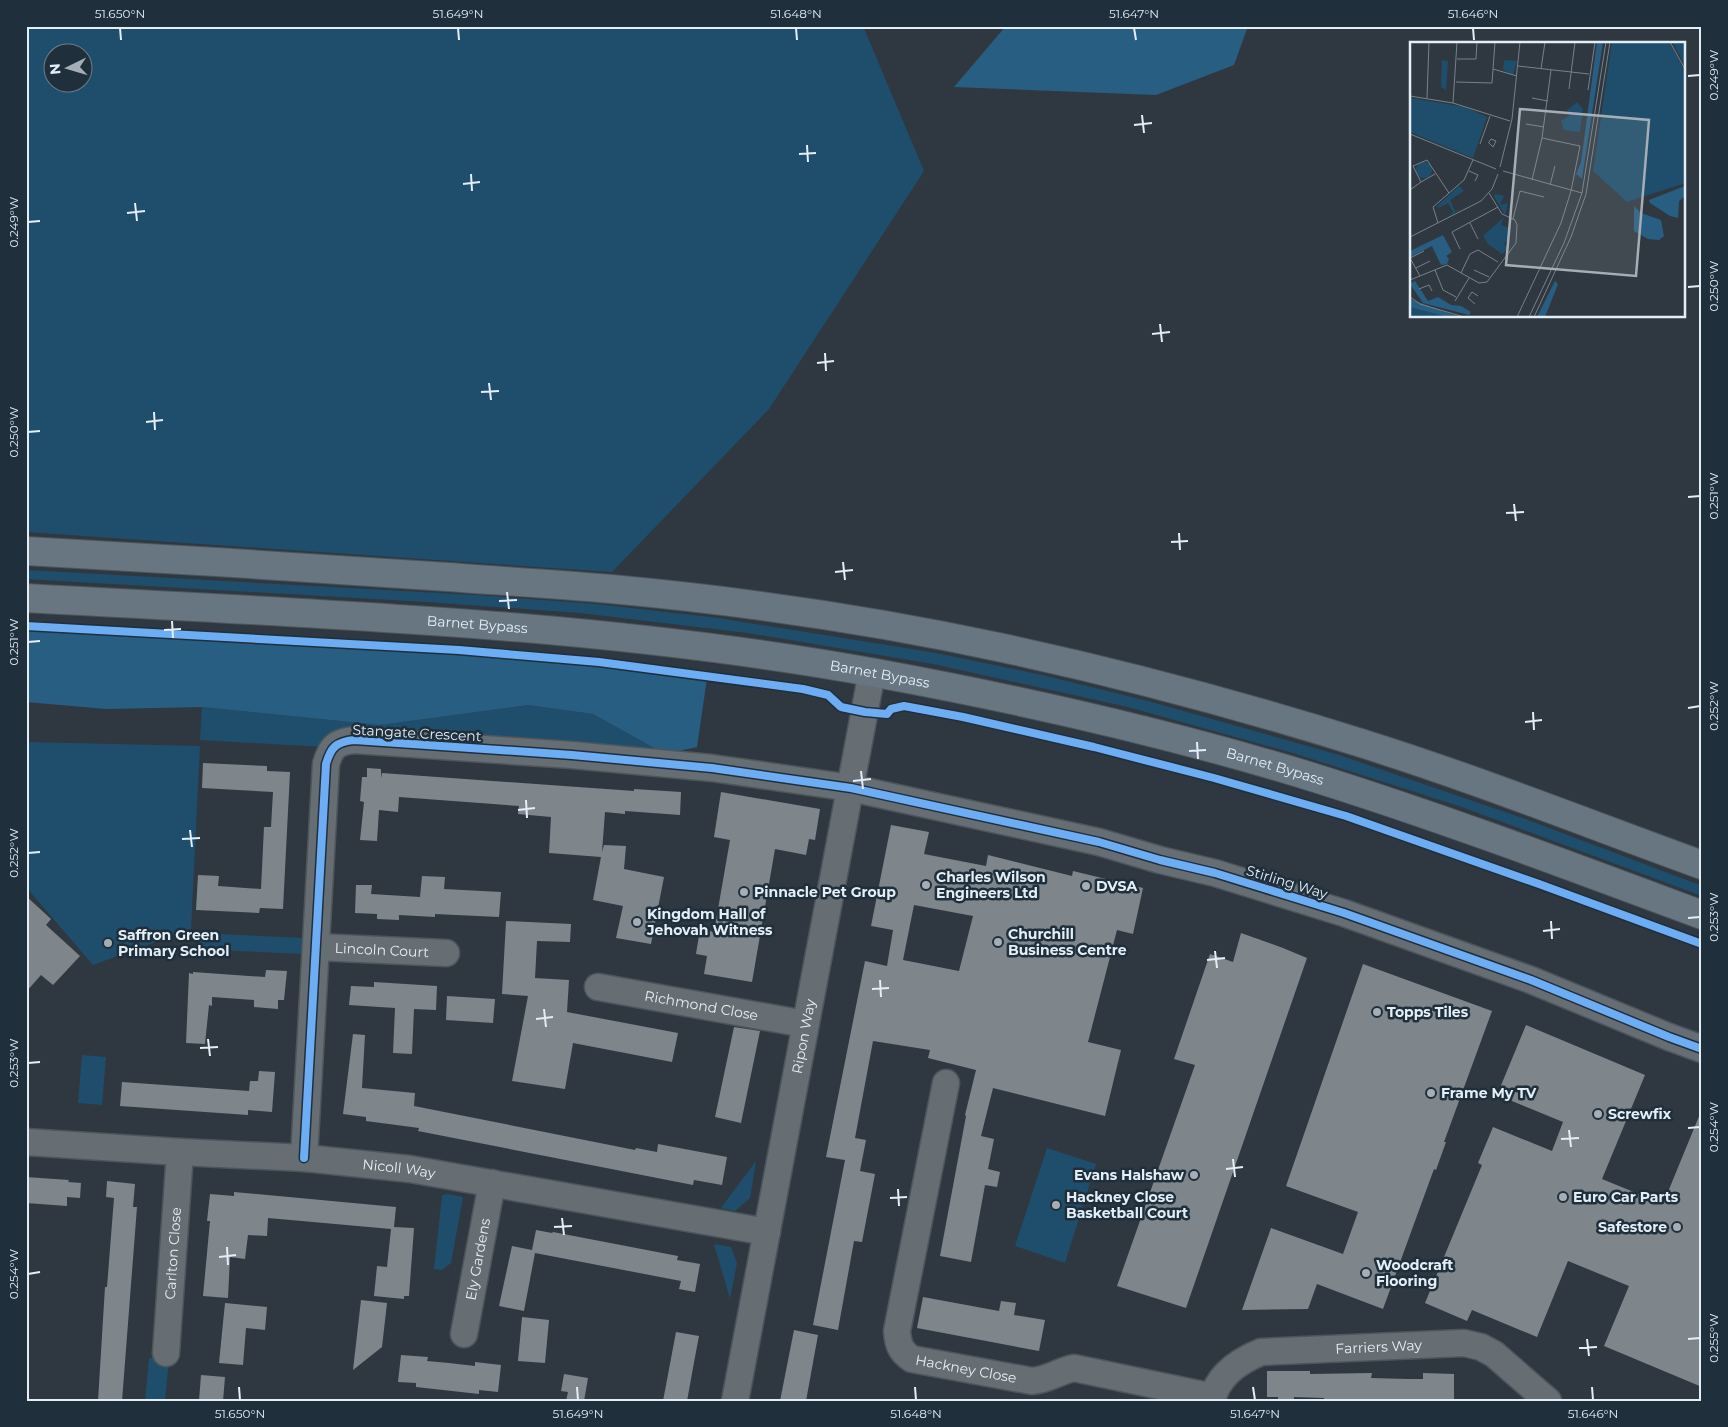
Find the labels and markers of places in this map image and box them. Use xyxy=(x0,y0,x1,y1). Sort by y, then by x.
place label: Charles Wilson Engineers Ltd xyxy=(936,868,1046,902)
place label: DVSA xyxy=(1096,877,1137,895)
marker: Charles Wilson Engineers Ltd xyxy=(920,879,932,891)
marker: DVSA xyxy=(1080,880,1092,892)
place label: Pinnacle Pet Group xyxy=(754,883,896,901)
marker: Pinnacle Pet Group xyxy=(738,886,750,898)
place label: Kingdom Hall of Jehovah Witness xyxy=(646,905,773,939)
marker: Kingdom Hall of Jehovah Witness xyxy=(631,916,643,928)
place label: Churchill Business Centre xyxy=(1008,925,1127,959)
place label: Saffron Green Primary School xyxy=(118,926,229,960)
marker: Churchill Business Centre xyxy=(992,936,1004,948)
marker: Saffron Green Primary School xyxy=(102,937,114,949)
place label: Topps Tiles xyxy=(1387,1003,1469,1021)
marker: Topps Tiles xyxy=(1371,1006,1383,1018)
place label: Frame My TV xyxy=(1441,1084,1537,1102)
marker: Frame My TV xyxy=(1425,1087,1437,1099)
place label: Screwfix xyxy=(1608,1105,1672,1123)
marker: Screwfix xyxy=(1592,1108,1604,1120)
place label: Evans Halshaw xyxy=(1074,1166,1185,1184)
marker: Evans Halshaw xyxy=(1188,1169,1200,1181)
place label: Hackney Close Basketball Court xyxy=(1066,1188,1188,1222)
place label: Euro Car Parts xyxy=(1573,1188,1679,1206)
marker: Euro Car Parts xyxy=(1557,1191,1569,1203)
marker: Hackney Close Basketball Court xyxy=(1050,1199,1062,1211)
place label: Safestore xyxy=(1598,1218,1667,1236)
marker: Safestore xyxy=(1671,1221,1683,1233)
place label: Woodcraft Flooring xyxy=(1376,1256,1453,1290)
marker: Woodcraft Flooring xyxy=(1360,1267,1372,1279)

